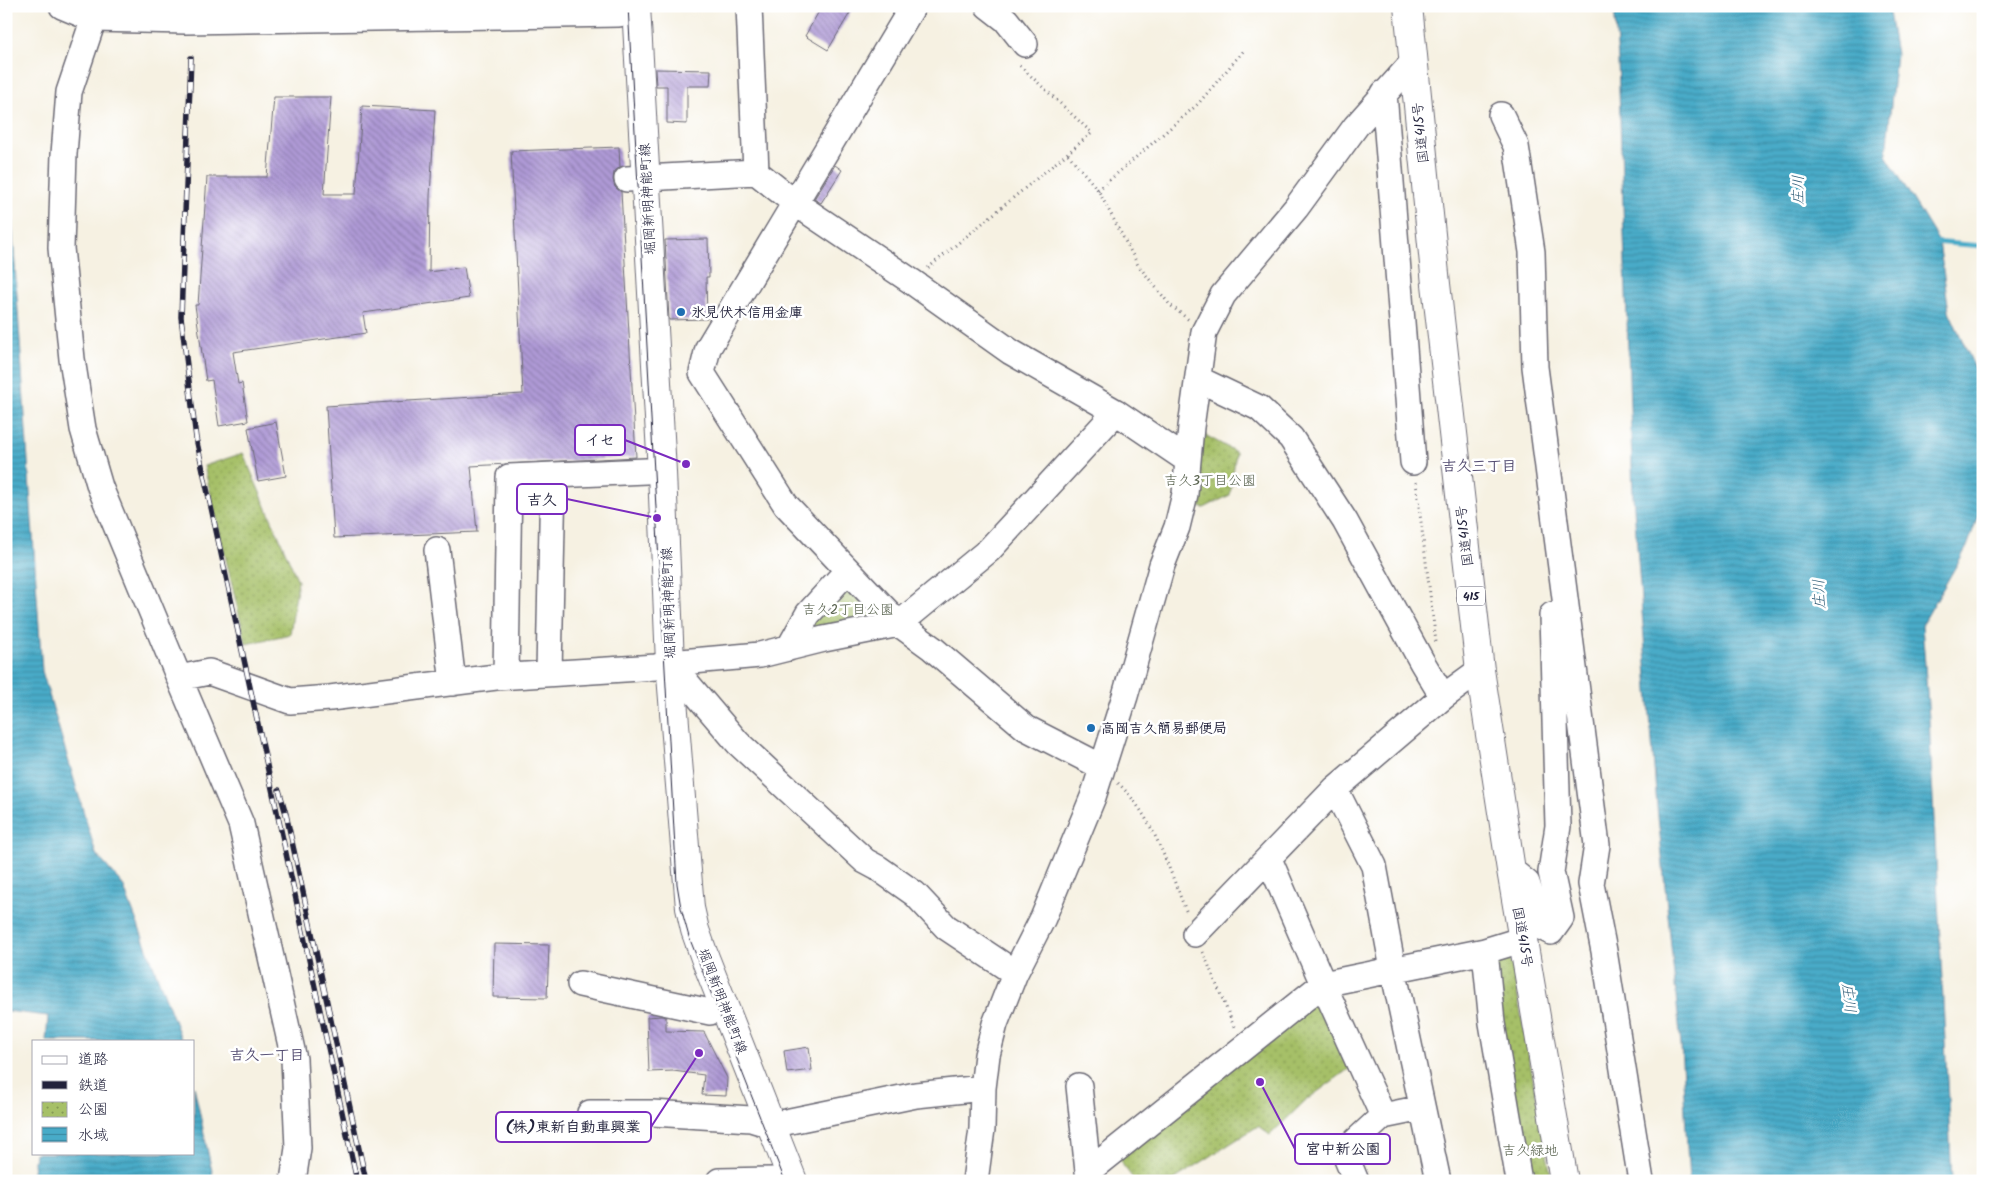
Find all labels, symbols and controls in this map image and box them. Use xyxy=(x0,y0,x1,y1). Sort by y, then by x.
street label: 国道415号 xyxy=(1407,101,1435,165)
street label: 堀岡新明神能町線 xyxy=(634,142,662,255)
water label: 庄川 xyxy=(1787,175,1811,205)
place label: 氷見伏木信用金庫 xyxy=(691,302,803,324)
marker: 氷見伏木信用金庫 xyxy=(675,306,687,318)
callout: イセ xyxy=(575,425,625,455)
text: イセ xyxy=(585,429,615,453)
district label: 吉久三丁目 xyxy=(1441,455,1517,479)
park label: 吉久3丁目公園 xyxy=(1164,470,1256,492)
callout: 吉久 xyxy=(517,484,567,514)
text: 吉久 xyxy=(527,489,557,513)
street label: 国道415号 xyxy=(1450,504,1480,568)
street label: 堀岡新明神能町線 xyxy=(656,547,682,659)
water label: 庄川 xyxy=(1807,578,1833,610)
road number: 415 xyxy=(1457,586,1485,606)
park label: 吉久2丁目公園 xyxy=(802,599,894,621)
place label: 高岡吉久簡易郵便局 xyxy=(1101,718,1227,740)
marker: 高岡吉久簡易郵便局 xyxy=(1085,722,1097,734)
street label: 国道415号 xyxy=(1506,905,1538,969)
street label: 堀岡新明神能町線 xyxy=(692,945,752,1058)
water label: 庄川 xyxy=(1834,982,1862,1014)
legend xyxy=(32,1040,195,1154)
district label: 吉久一丁目 xyxy=(229,1044,305,1068)
text: 道路 xyxy=(78,1048,108,1072)
text: 鉄道 xyxy=(78,1074,108,1098)
text: 公園 xyxy=(78,1098,108,1122)
callout: (株)東新自動車興業 xyxy=(496,1112,651,1142)
text: (株)東新自動車興業 xyxy=(505,1116,641,1140)
text: 水域 xyxy=(78,1124,108,1148)
callout: 宮中新公園 xyxy=(1295,1134,1390,1164)
text: 宮中新公園 xyxy=(1305,1138,1381,1162)
park label: 吉久緑地 xyxy=(1502,1140,1558,1162)

